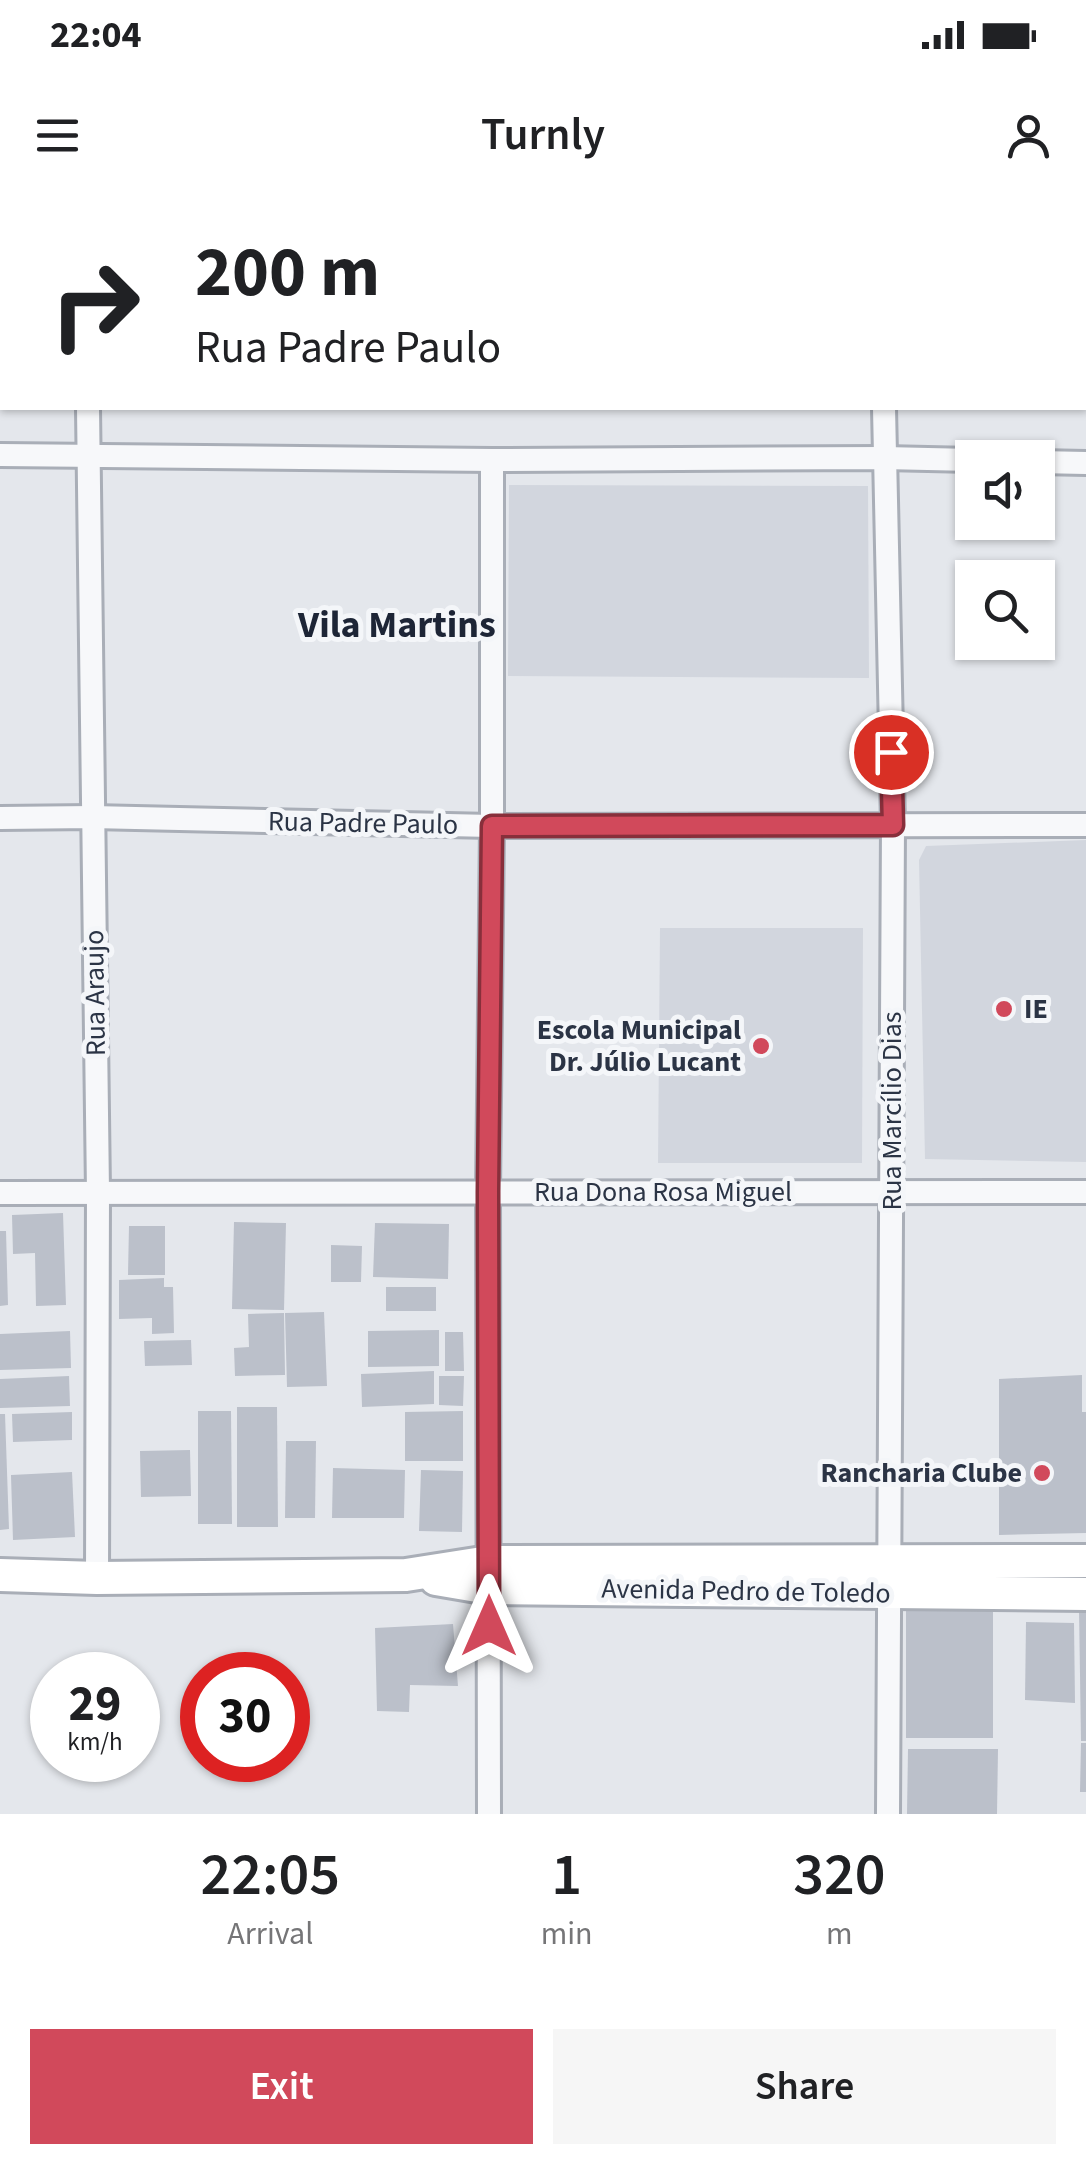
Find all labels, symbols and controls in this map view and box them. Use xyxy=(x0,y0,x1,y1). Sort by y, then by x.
text: 22:04 xyxy=(50,8,142,62)
text: Turnly xyxy=(481,103,605,167)
icon: menu xyxy=(30,108,85,163)
icon: person xyxy=(1001,108,1056,163)
text: 200 m xyxy=(195,223,380,323)
icon: right xyxy=(30,240,160,370)
text: Rua Padre Paulo xyxy=(195,316,501,380)
map controls xyxy=(955,440,1055,660)
button: sound xyxy=(955,440,1055,540)
button: search xyxy=(955,560,1055,660)
district label: Vila Martins xyxy=(297,598,496,652)
pin xyxy=(849,710,934,795)
icon: arrive xyxy=(864,725,919,780)
street label: Rua Padre Paulo xyxy=(267,801,459,845)
street label: Rua Araujo xyxy=(74,929,116,1057)
place label: IE xyxy=(1024,989,1048,1029)
marker: IE xyxy=(993,998,1015,1020)
place label: Escola Municipal Dr. Júlio Lucant xyxy=(537,1010,741,1082)
street label: Rua Marcílio Dias xyxy=(872,1011,912,1211)
marker: Escola Municipal Dr. Júlio Lucant xyxy=(750,1035,772,1057)
street label: Rua Dona Rosa Miguel xyxy=(534,1172,792,1212)
place label: Rancharia Clube xyxy=(820,1453,1022,1493)
marker: Rancharia Clube xyxy=(1031,1462,1053,1484)
street label: Avenida Pedro de Toledo xyxy=(601,1568,891,1614)
position arrow xyxy=(437,1574,541,1678)
speed limit sign: 30 xyxy=(180,1652,310,1782)
text: 29 xyxy=(69,1669,121,1740)
text: km/h xyxy=(67,1724,123,1760)
text: 22:05 xyxy=(201,1833,340,1918)
text: 1 xyxy=(551,1833,582,1918)
text: 320 xyxy=(793,1833,885,1918)
text: Arrival xyxy=(227,1911,313,1957)
text: min xyxy=(541,1911,593,1957)
text: m xyxy=(826,1911,853,1957)
button: Exit xyxy=(30,2029,533,2144)
button: Share xyxy=(553,2029,1056,2144)

